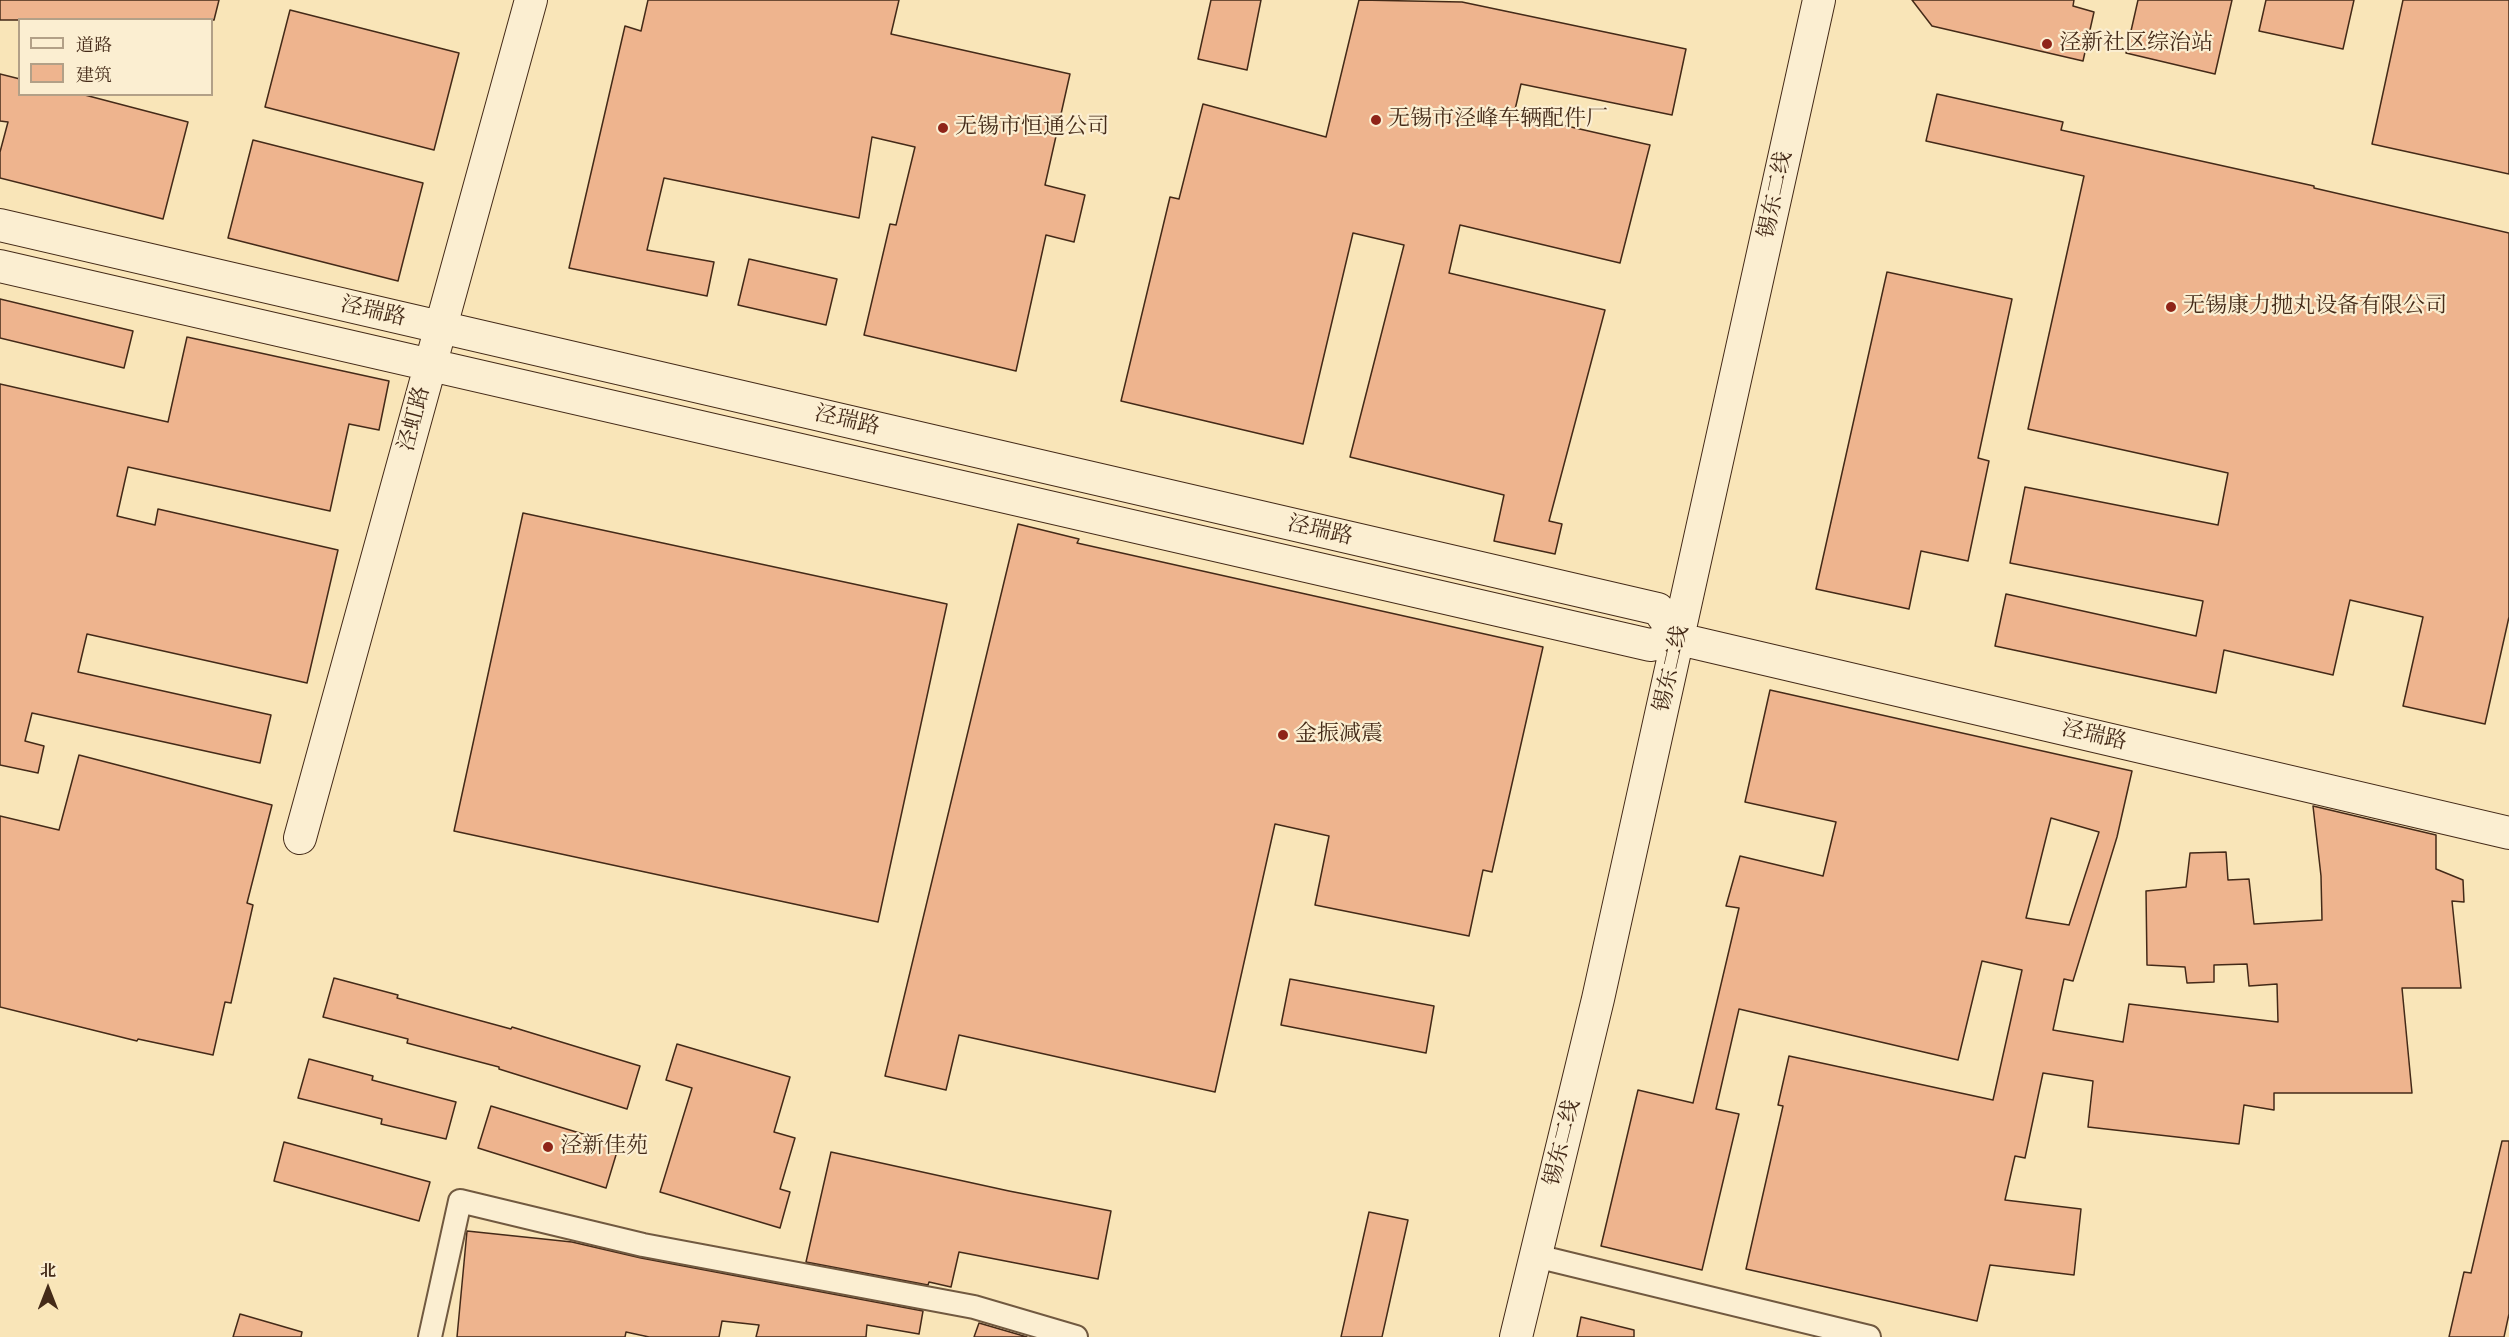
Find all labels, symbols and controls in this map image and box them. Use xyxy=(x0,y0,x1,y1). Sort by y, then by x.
legend xyxy=(18,18,213,96)
place label: 泾新社区综治站 xyxy=(2059,31,2213,57)
text: 道路 xyxy=(76,34,112,56)
marker: 泾新社区综治站 xyxy=(2040,37,2054,51)
text: 建筑 xyxy=(76,64,112,86)
place label: 无锡市泾峰车辆配件厂 xyxy=(1388,107,1608,133)
marker: 无锡市泾峰车辆配件厂 xyxy=(1369,113,1383,127)
place label: 无锡市恒通公司 xyxy=(955,115,1109,141)
marker: 无锡市恒通公司 xyxy=(936,121,950,135)
street label: 锡东二线 xyxy=(1754,149,1798,241)
street label: 泾瑞路 xyxy=(338,292,408,332)
place label: 无锡康力抛丸设备有限公司 xyxy=(2183,294,2447,320)
marker: 无锡康力抛丸设备有限公司 xyxy=(2164,300,2178,314)
street label: 泾虹路 xyxy=(394,384,436,454)
street label: 泾瑞路 xyxy=(812,401,882,441)
street label: 泾瑞路 xyxy=(1285,511,1355,551)
street label: 锡东二线 xyxy=(1649,623,1695,715)
street label: 泾瑞路 xyxy=(2059,716,2129,756)
place label: 金振减震 xyxy=(1295,722,1383,748)
marker: 金振减震 xyxy=(1276,728,1290,742)
street label: 锡东二线 xyxy=(1540,1097,1586,1189)
place label: 泾新佳苑 xyxy=(560,1134,648,1160)
marker: 泾新佳苑 xyxy=(541,1140,555,1154)
north arrow xyxy=(18,1259,78,1319)
text: 北 xyxy=(40,1261,56,1280)

